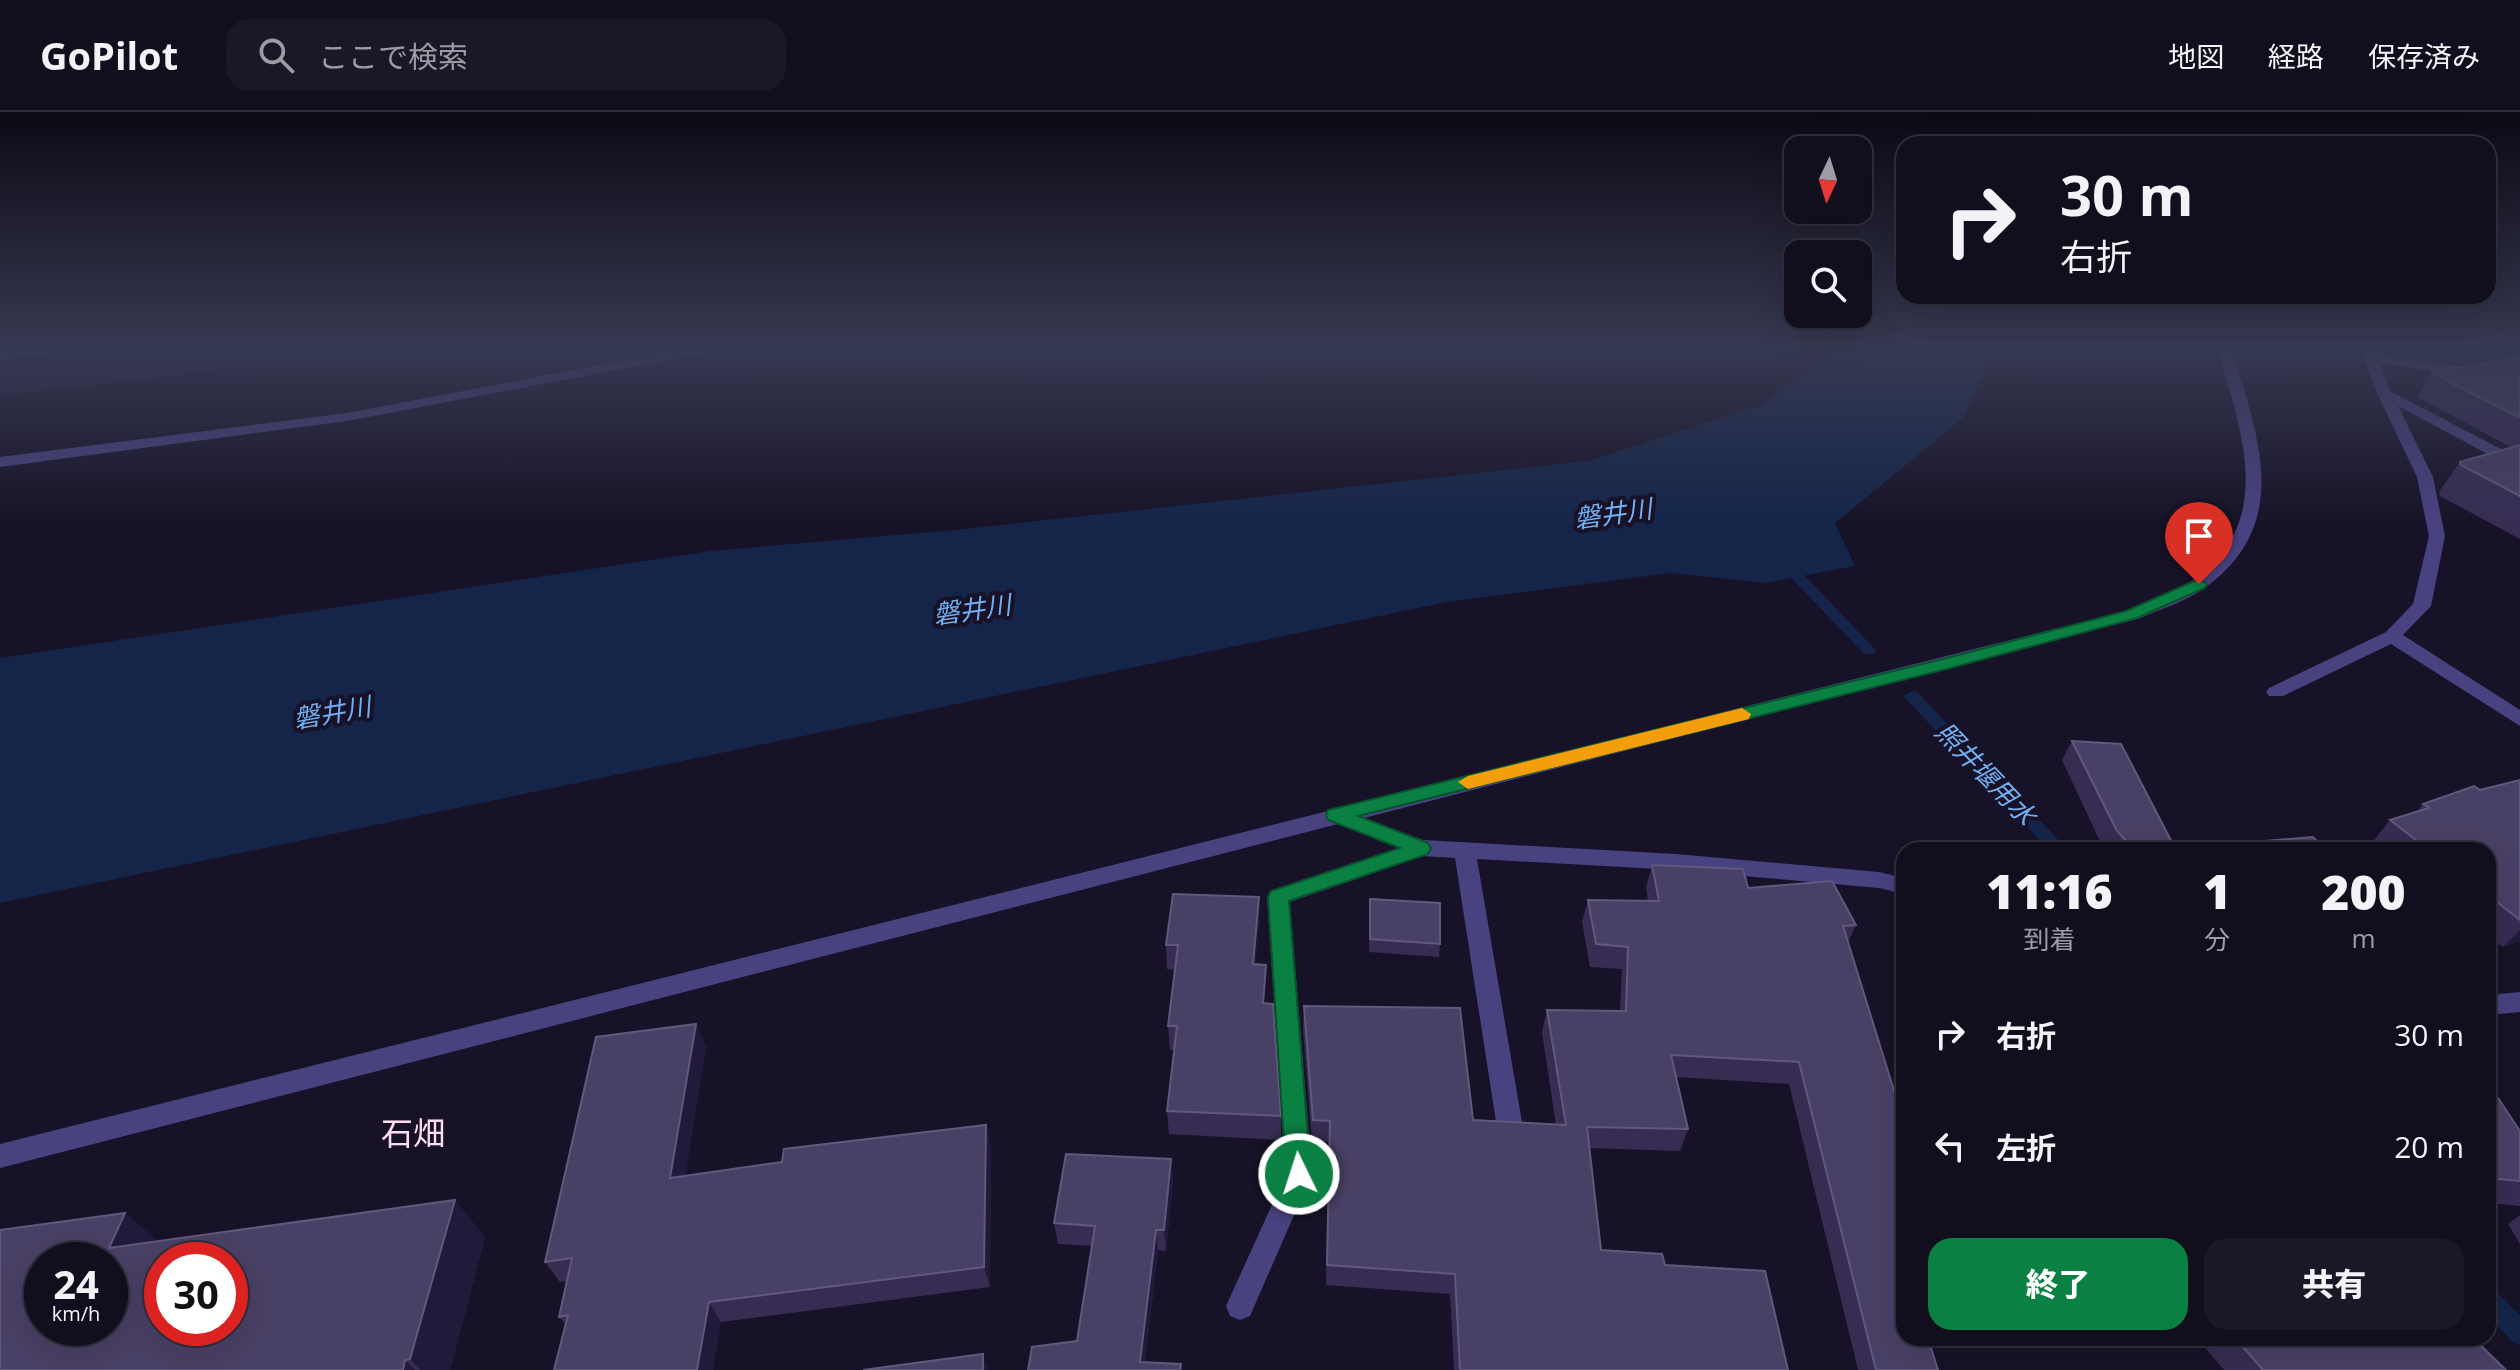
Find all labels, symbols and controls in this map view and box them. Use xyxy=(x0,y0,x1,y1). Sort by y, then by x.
search box xyxy=(226,19,786,91)
text: GoPilot xyxy=(40,29,178,81)
icon: search xyxy=(254,33,298,77)
text: ここで検索 xyxy=(318,36,468,77)
text: 地図 xyxy=(2168,37,2224,75)
text: 経路 xyxy=(2268,37,2324,75)
text: 保存済み xyxy=(2368,37,2480,75)
north arrow xyxy=(1784,136,1872,224)
map controls xyxy=(1784,136,1872,328)
text: 30 m xyxy=(2060,156,2194,232)
icon: right xyxy=(1928,168,2032,272)
text: 右折 xyxy=(2060,232,2132,281)
button: search xyxy=(1784,240,1872,328)
water label: 磐井川 xyxy=(1572,489,1657,536)
pin xyxy=(2165,502,2233,584)
icon: arrive xyxy=(2177,514,2221,558)
water label: 磐井川 xyxy=(931,585,1016,632)
water label: 磐井川 xyxy=(290,687,376,737)
water label: 照井堰用水 xyxy=(1928,714,2046,834)
text: 11:16 xyxy=(1986,858,2113,923)
text: 1 xyxy=(2203,858,2231,923)
text: 200 xyxy=(2321,859,2406,924)
text: m xyxy=(2351,920,2376,956)
text: 到着 xyxy=(2023,921,2075,957)
text: 分 xyxy=(2204,921,2230,957)
icon: right xyxy=(1928,1012,1972,1056)
text: 30 m xyxy=(2394,1014,2464,1055)
text: 右折 xyxy=(1996,1015,2056,1056)
district label: 石畑 xyxy=(381,1111,445,1154)
icon: left xyxy=(1928,1124,1972,1168)
text: 20 m xyxy=(2394,1126,2464,1167)
text: 左折 xyxy=(1996,1127,2056,1168)
position arrow xyxy=(1257,1132,1341,1216)
button: 終了 xyxy=(1928,1238,2188,1330)
button: 共有 xyxy=(2204,1238,2464,1330)
speed limit sign: 30 xyxy=(144,1242,248,1346)
text: 24 xyxy=(53,1256,99,1311)
text: km/h xyxy=(52,1300,100,1327)

